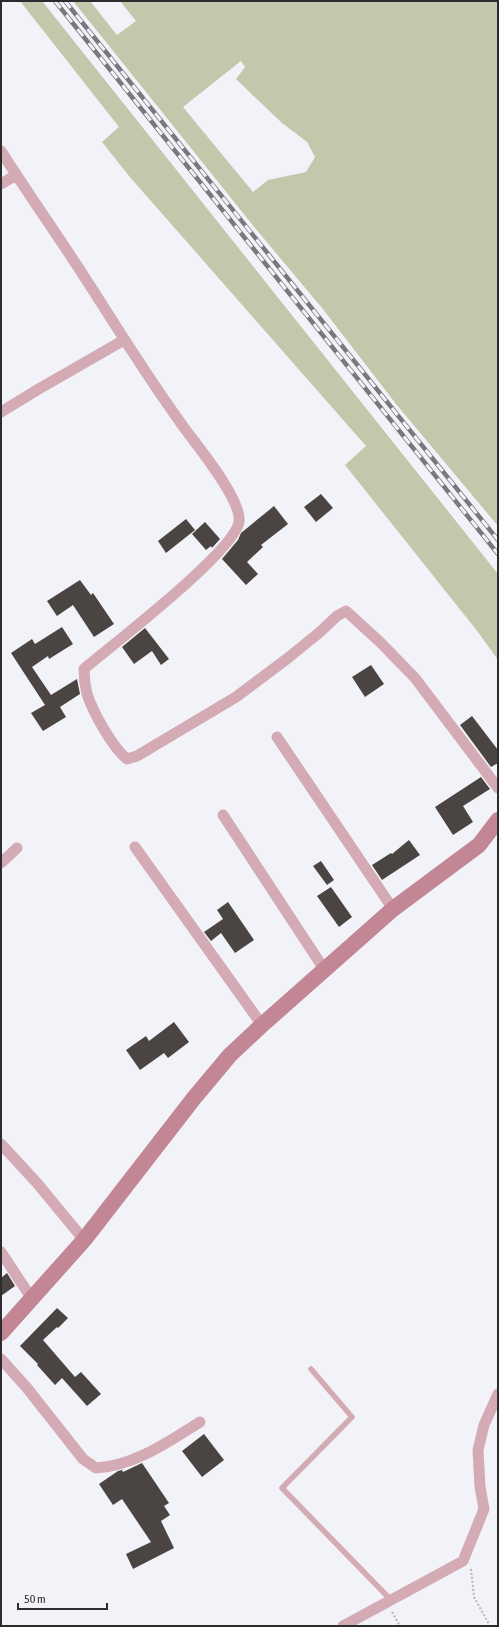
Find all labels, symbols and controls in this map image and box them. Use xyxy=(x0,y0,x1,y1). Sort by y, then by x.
scale bar xyxy=(18,1585,107,1611)
text: 50 m xyxy=(24,1592,46,1606)

